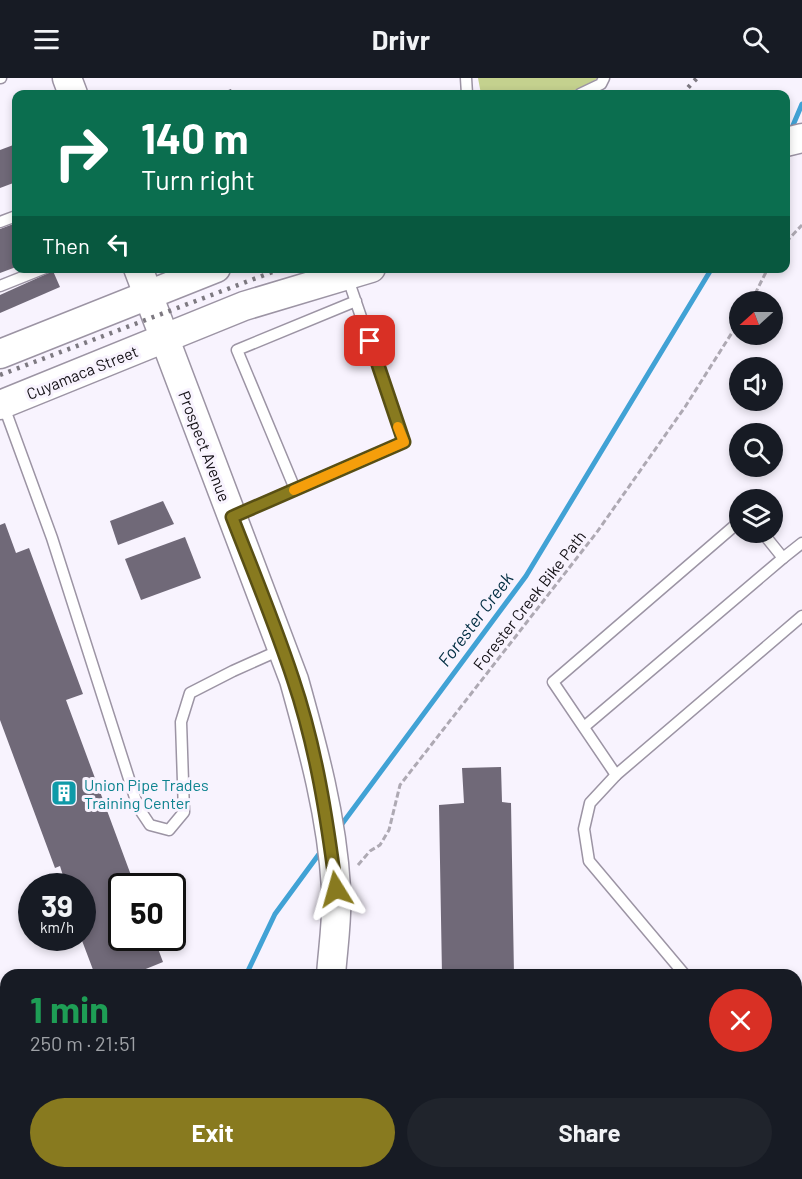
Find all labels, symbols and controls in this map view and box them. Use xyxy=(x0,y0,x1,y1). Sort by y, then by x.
icon: menu xyxy=(30,23,63,56)
text: Drivr xyxy=(372,23,430,55)
icon: search xyxy=(739,23,772,56)
text: 140 m xyxy=(141,112,249,162)
icon: right xyxy=(42,114,120,192)
text: Turn right xyxy=(141,163,255,195)
icon: left xyxy=(102,228,135,261)
text: Then xyxy=(42,232,90,258)
north arrow xyxy=(729,291,783,345)
map controls xyxy=(729,291,783,543)
pin xyxy=(344,315,395,366)
icon: arrive xyxy=(353,324,386,357)
street label: Cuyamaca Street xyxy=(24,341,140,403)
button: sound xyxy=(729,357,783,411)
street label: Prospect Avenue xyxy=(175,388,235,504)
button: search xyxy=(729,423,783,477)
button: layers xyxy=(729,489,783,543)
street label: Forester Creek Bike Path xyxy=(469,527,589,673)
water label: Forester Creek xyxy=(433,568,517,670)
place label: Union Pipe Trades Training Center xyxy=(84,775,209,812)
building icon: Union Pipe Trades Training Center xyxy=(49,778,79,808)
position arrow xyxy=(304,857,368,921)
speed limit sign: 50 xyxy=(108,873,186,951)
text: 39 xyxy=(41,887,73,923)
text: km/h xyxy=(40,918,74,936)
text: 1 min xyxy=(30,987,109,1030)
button: close xyxy=(709,989,772,1052)
text: 250 m · 21:51 xyxy=(30,1031,136,1055)
button: Exit xyxy=(30,1098,395,1167)
button: Share xyxy=(407,1098,772,1167)

